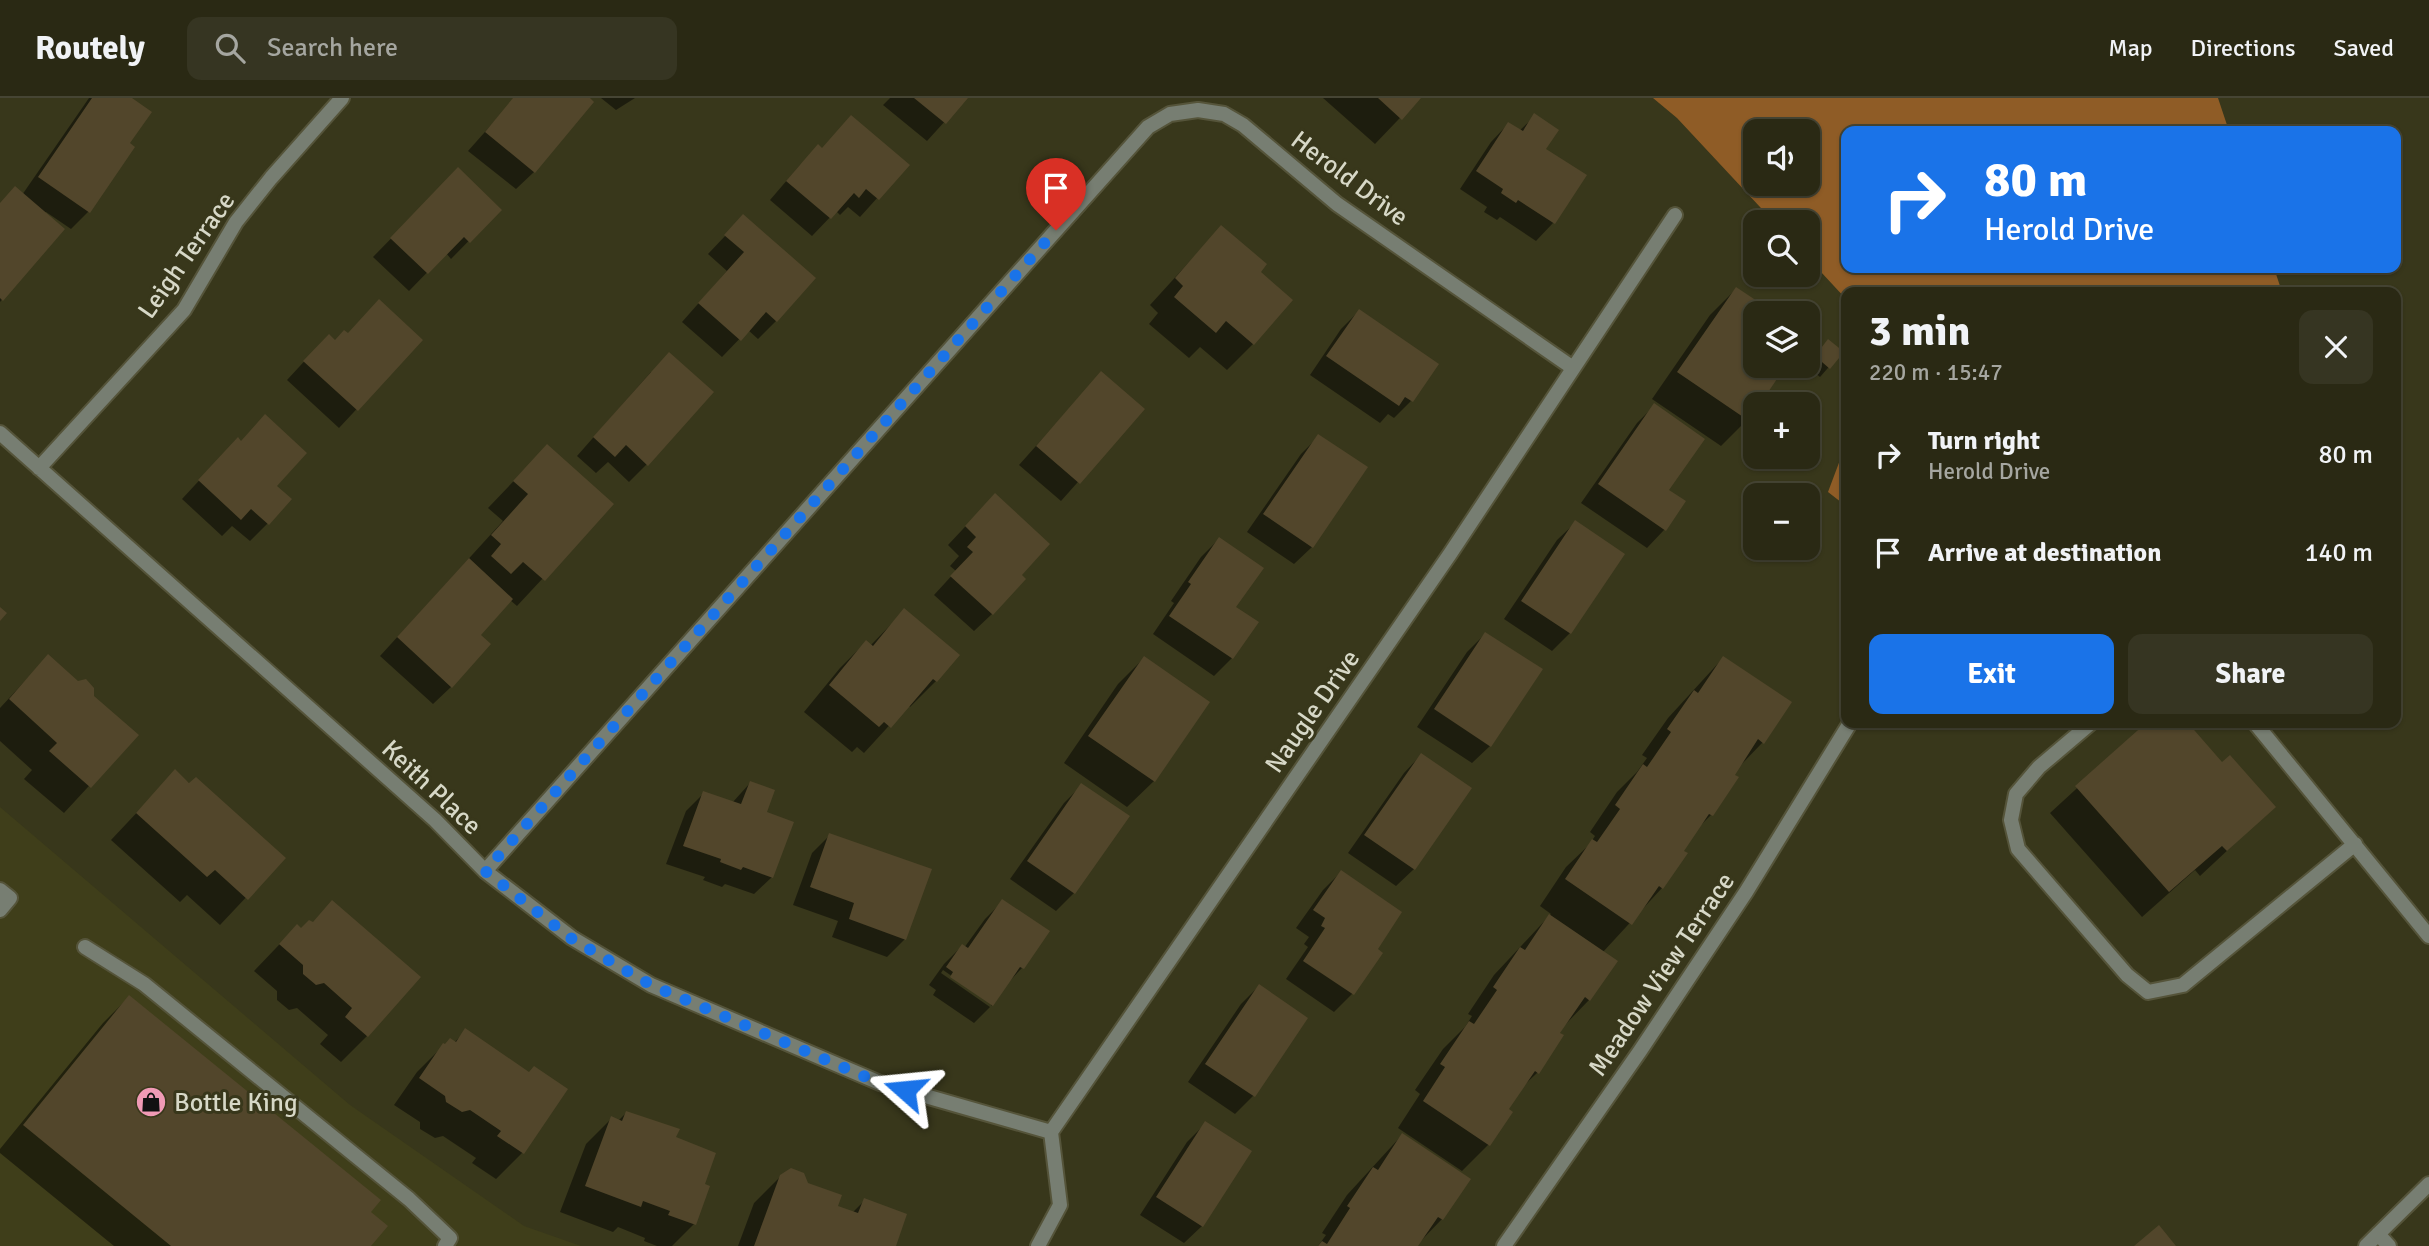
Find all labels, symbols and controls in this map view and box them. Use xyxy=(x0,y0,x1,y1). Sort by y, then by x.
search box xyxy=(187,17,677,80)
text: Routely xyxy=(35,28,145,69)
icon: search xyxy=(211,29,249,67)
text: Search here xyxy=(267,32,398,64)
text: Map xyxy=(2108,33,2153,63)
text: Directions xyxy=(2191,33,2296,63)
text: Saved xyxy=(2334,33,2394,63)
map controls xyxy=(1743,119,1820,560)
button: sound xyxy=(1743,119,1820,196)
street label: Herold Drive xyxy=(1285,124,1414,233)
text: 80 m xyxy=(1984,150,2087,210)
icon: right xyxy=(1869,154,1960,245)
pin xyxy=(1026,158,1086,230)
icon: arrive xyxy=(1037,169,1075,207)
street label: Leigh Terrace xyxy=(131,186,242,325)
button: search xyxy=(1743,210,1820,287)
text: Herold Drive xyxy=(1984,210,2154,249)
button: layers xyxy=(1743,301,1820,378)
text: 3 min xyxy=(1869,306,1970,357)
button: close xyxy=(2299,310,2373,384)
text: 220 m · 15:47 xyxy=(1869,358,2003,387)
button: + xyxy=(1743,392,1820,469)
text: Turn right xyxy=(1928,425,2040,457)
icon: right xyxy=(1869,436,1907,474)
text: 80 m xyxy=(2318,439,2373,471)
text: Herold Drive xyxy=(1928,457,2050,486)
button: − xyxy=(1743,483,1820,560)
icon: arrive xyxy=(1869,534,1907,572)
text: Arrive at destination xyxy=(1928,537,2161,569)
text: 140 m xyxy=(2304,537,2373,569)
button: Exit xyxy=(1869,634,2114,714)
button: Share xyxy=(2128,634,2373,714)
street label: Naugle Drive xyxy=(1259,644,1367,779)
street label: Keith Place xyxy=(375,734,488,842)
street label: Meadow View Terrace xyxy=(1582,867,1742,1082)
position arrow xyxy=(868,1053,942,1127)
shop icon: Bottle King xyxy=(134,1085,168,1119)
place label: Bottle King xyxy=(174,1087,298,1119)

